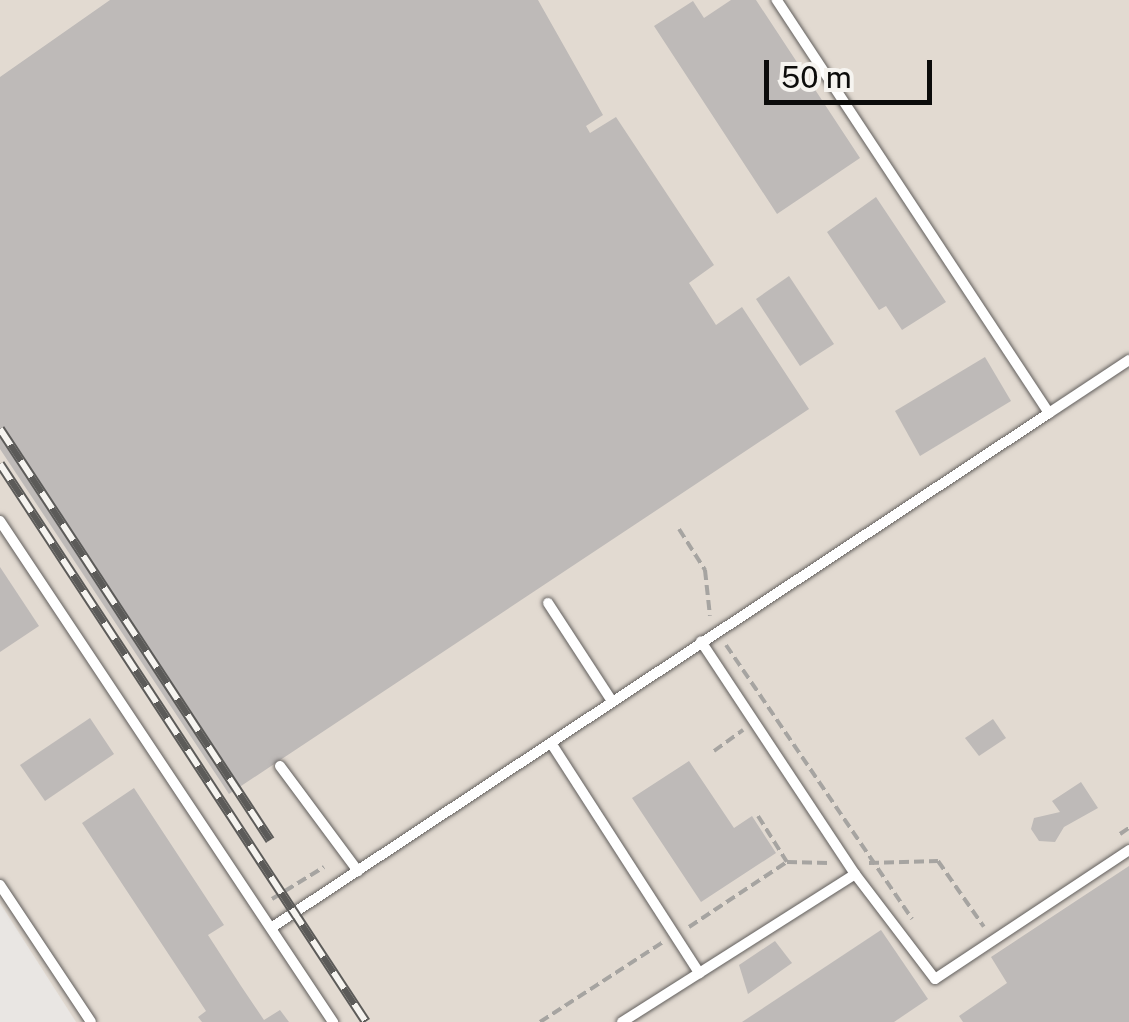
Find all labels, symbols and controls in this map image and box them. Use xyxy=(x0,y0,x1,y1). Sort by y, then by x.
scale bar xyxy=(769,40,936,102)
text: 50 m xyxy=(781,59,852,95)

